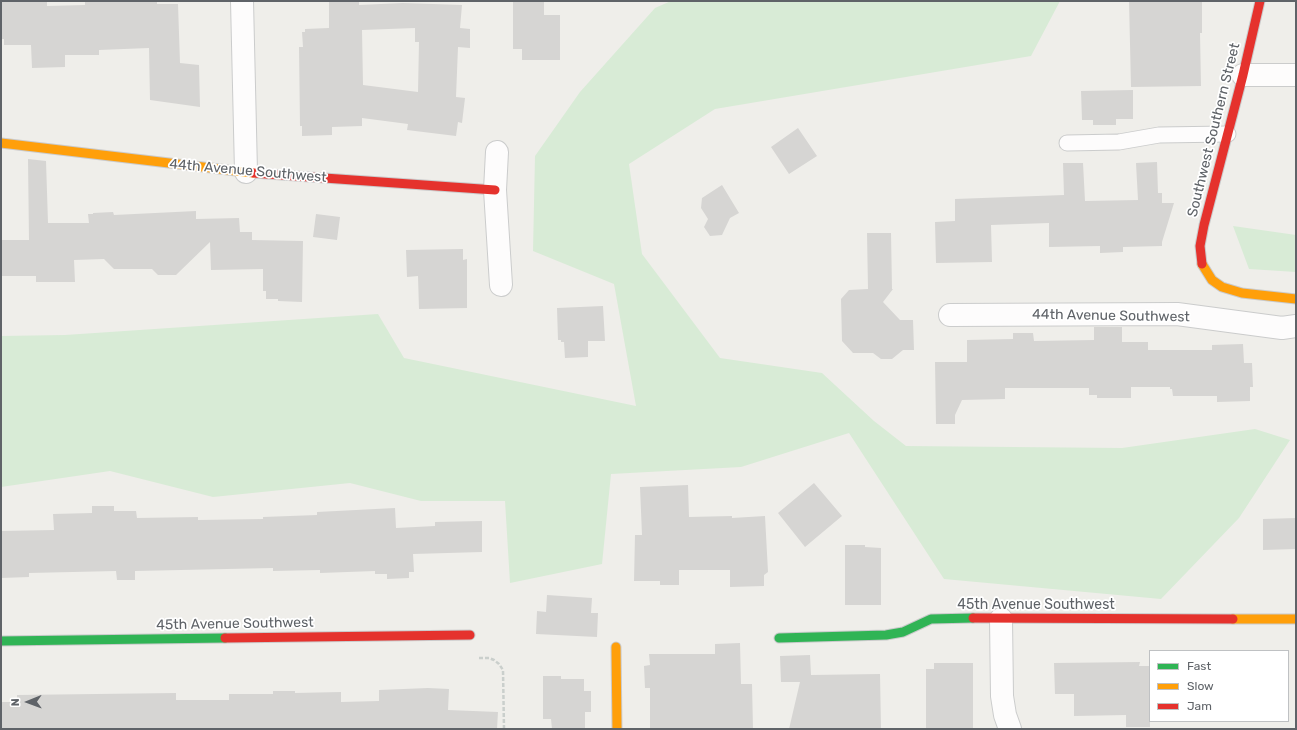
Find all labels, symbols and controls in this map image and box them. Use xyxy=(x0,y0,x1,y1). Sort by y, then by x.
street label: Southwest Southern Street xyxy=(1184,41,1244,219)
street label: 44th Avenue Southwest xyxy=(169,156,327,186)
street label: 44th Avenue Southwest xyxy=(1032,306,1190,326)
street label: 45th Avenue Southwest xyxy=(957,597,1115,613)
street label: 45th Avenue Southwest xyxy=(156,614,314,634)
legend xyxy=(1149,650,1289,722)
text: Fast xyxy=(1187,659,1211,673)
text: Slow xyxy=(1187,679,1214,693)
north arrow xyxy=(8,682,48,722)
text: N xyxy=(9,698,22,706)
text: Jam xyxy=(1187,699,1212,713)

